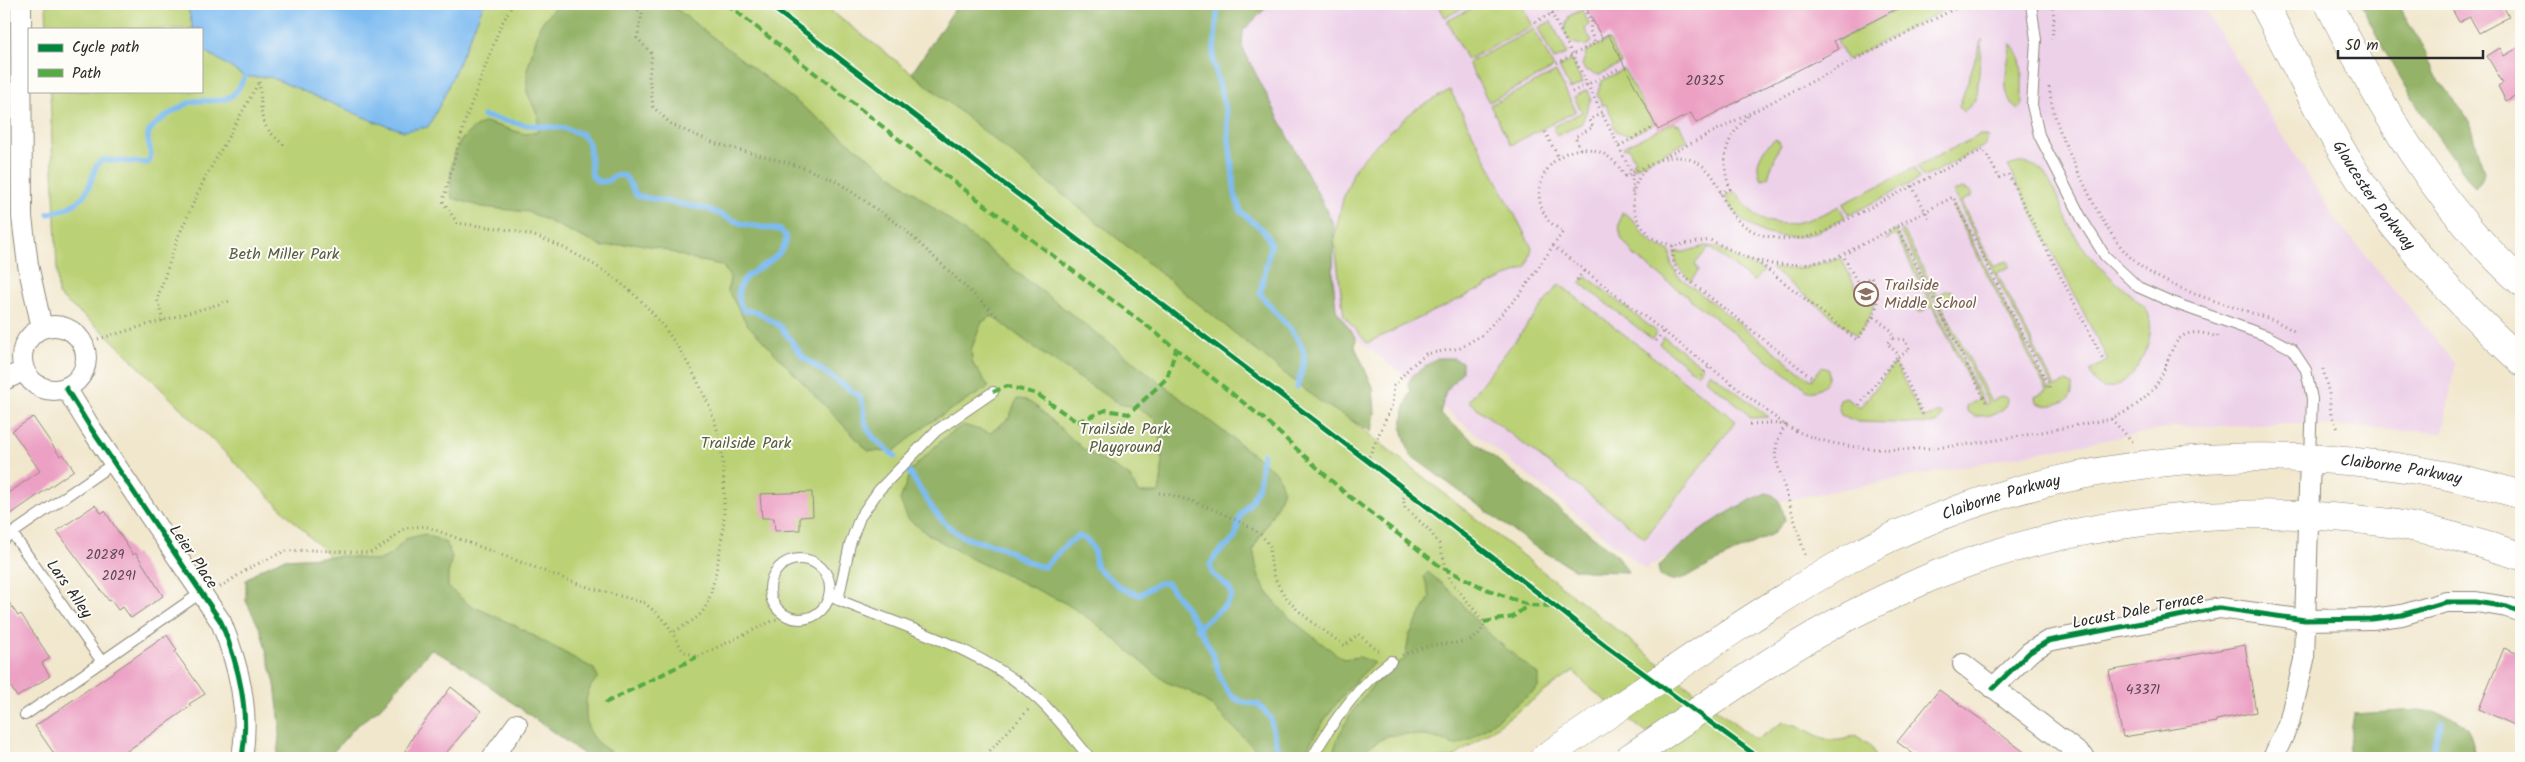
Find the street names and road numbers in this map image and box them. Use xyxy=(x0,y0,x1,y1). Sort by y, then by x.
street label: Gloucester Parkway xyxy=(2326,136,2422,256)
street label: Claiborne Parkway xyxy=(2339,448,2465,491)
street label: Claiborne Parkway xyxy=(1938,467,2063,527)
street label: Leier Place xyxy=(162,520,224,594)
street label: Lars Alley xyxy=(40,554,99,624)
street label: Locust Dale Terrace xyxy=(2070,586,2206,636)

